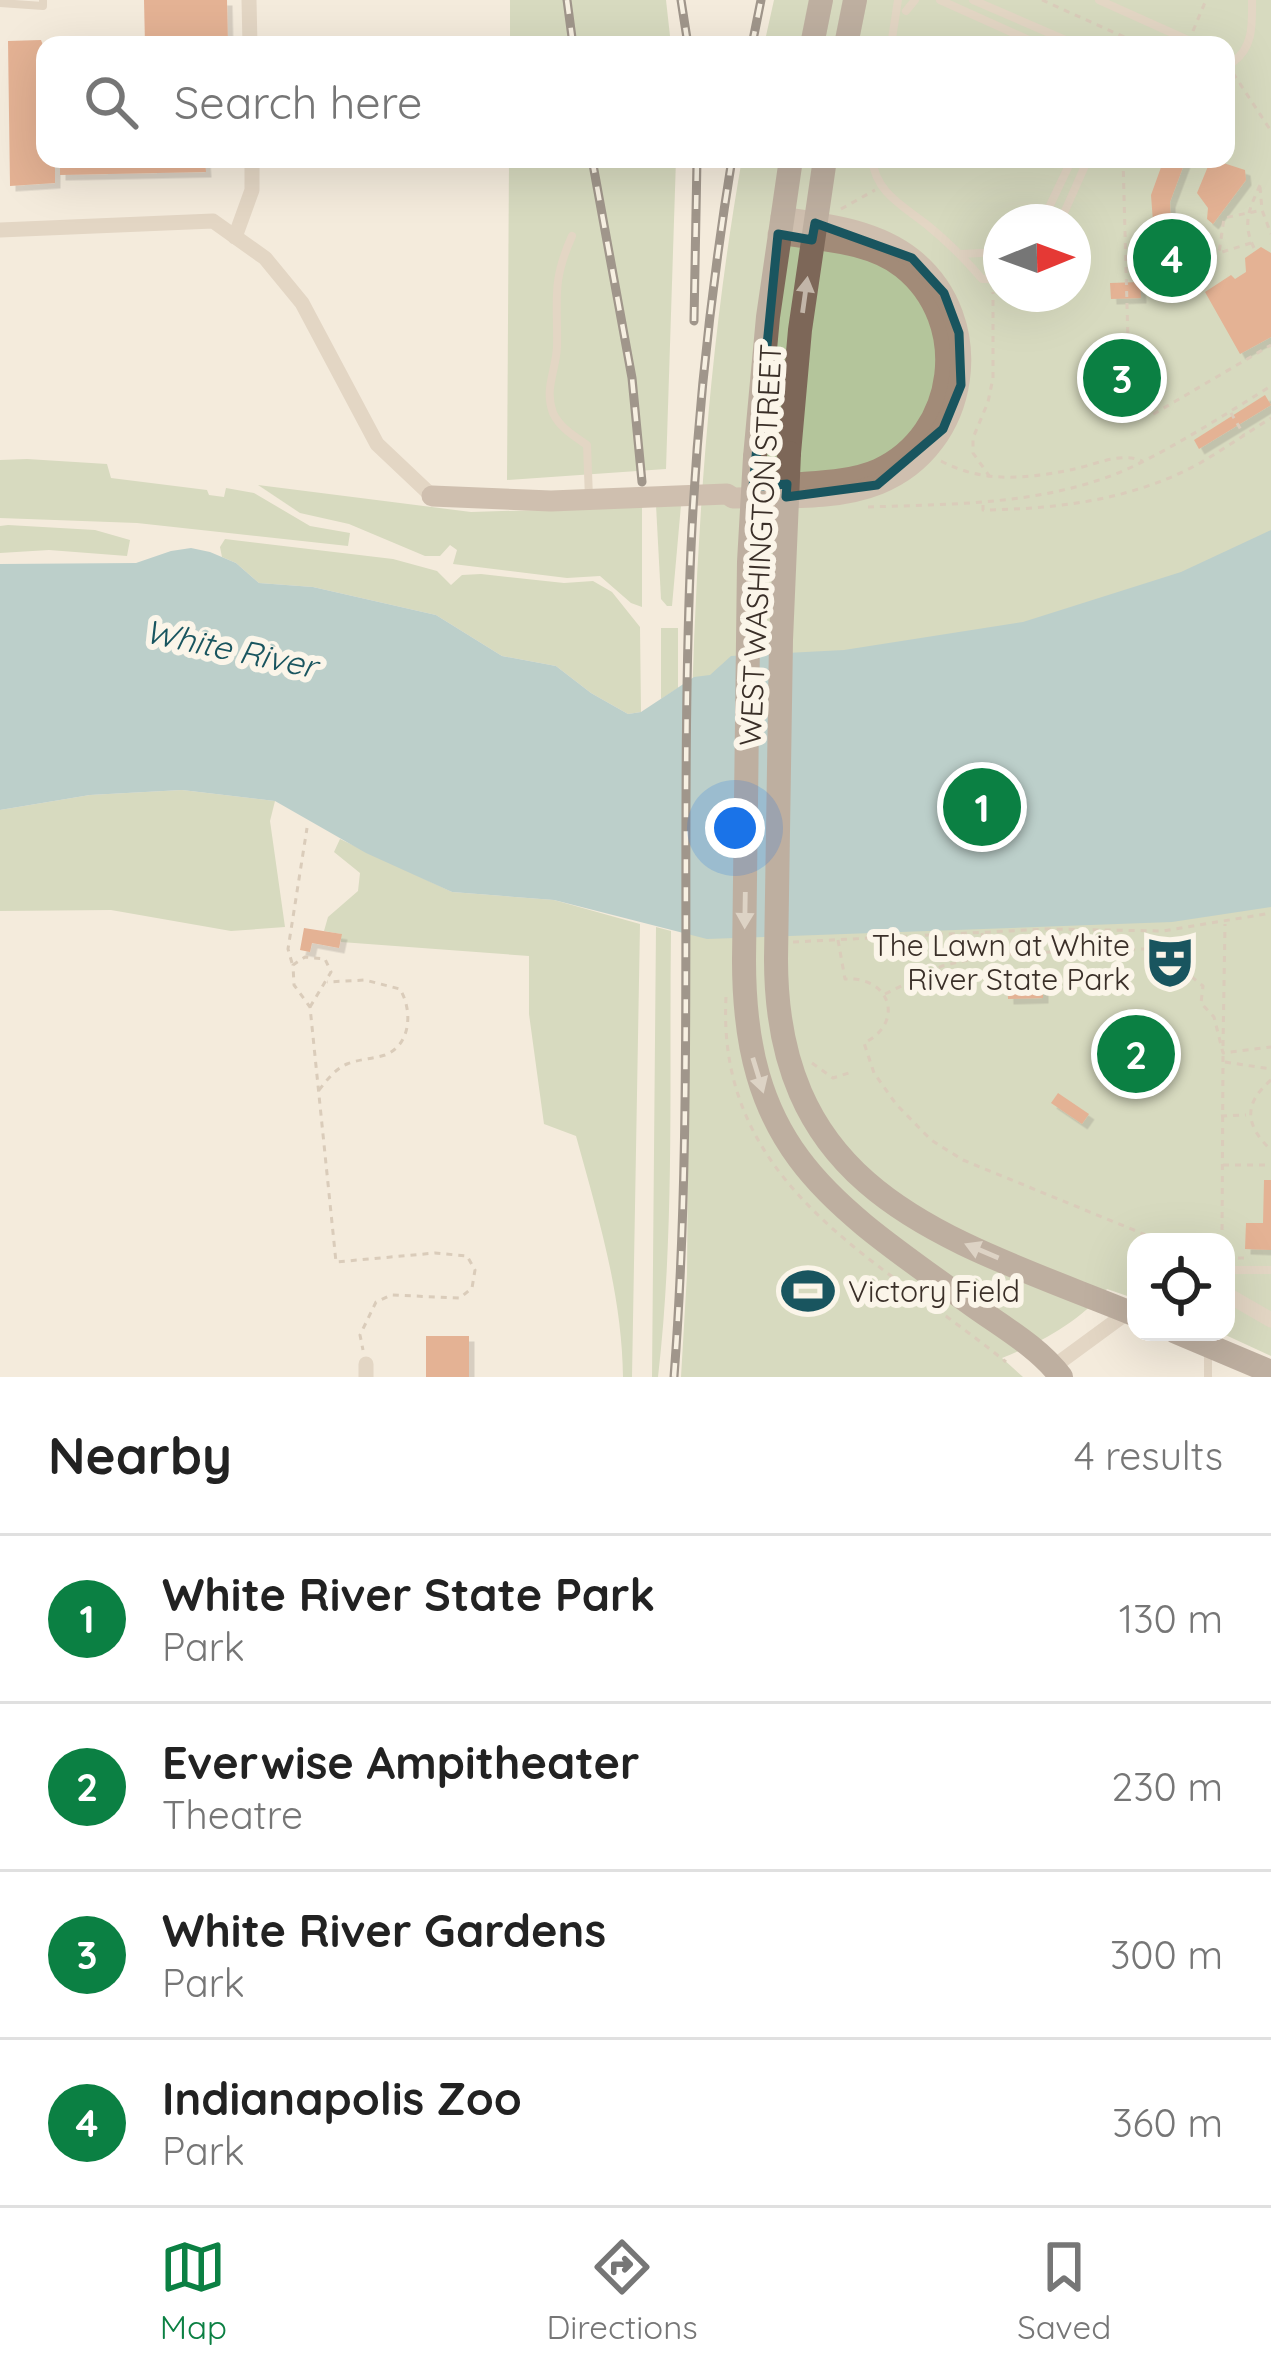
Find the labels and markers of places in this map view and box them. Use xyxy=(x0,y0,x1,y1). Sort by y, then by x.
pin: 4 xyxy=(1133,213,1211,303)
pin: 3 xyxy=(1083,333,1161,423)
pin: 1 xyxy=(943,762,1021,852)
place label: The Lawn at White River State Park xyxy=(872,926,1130,998)
theatre icon: The Lawn at White River State Park xyxy=(1141,933,1199,991)
pin: 2 xyxy=(1097,1009,1175,1099)
sports icon: Victory Field xyxy=(779,1262,837,1320)
place label: Victory Field xyxy=(848,1272,1020,1310)

